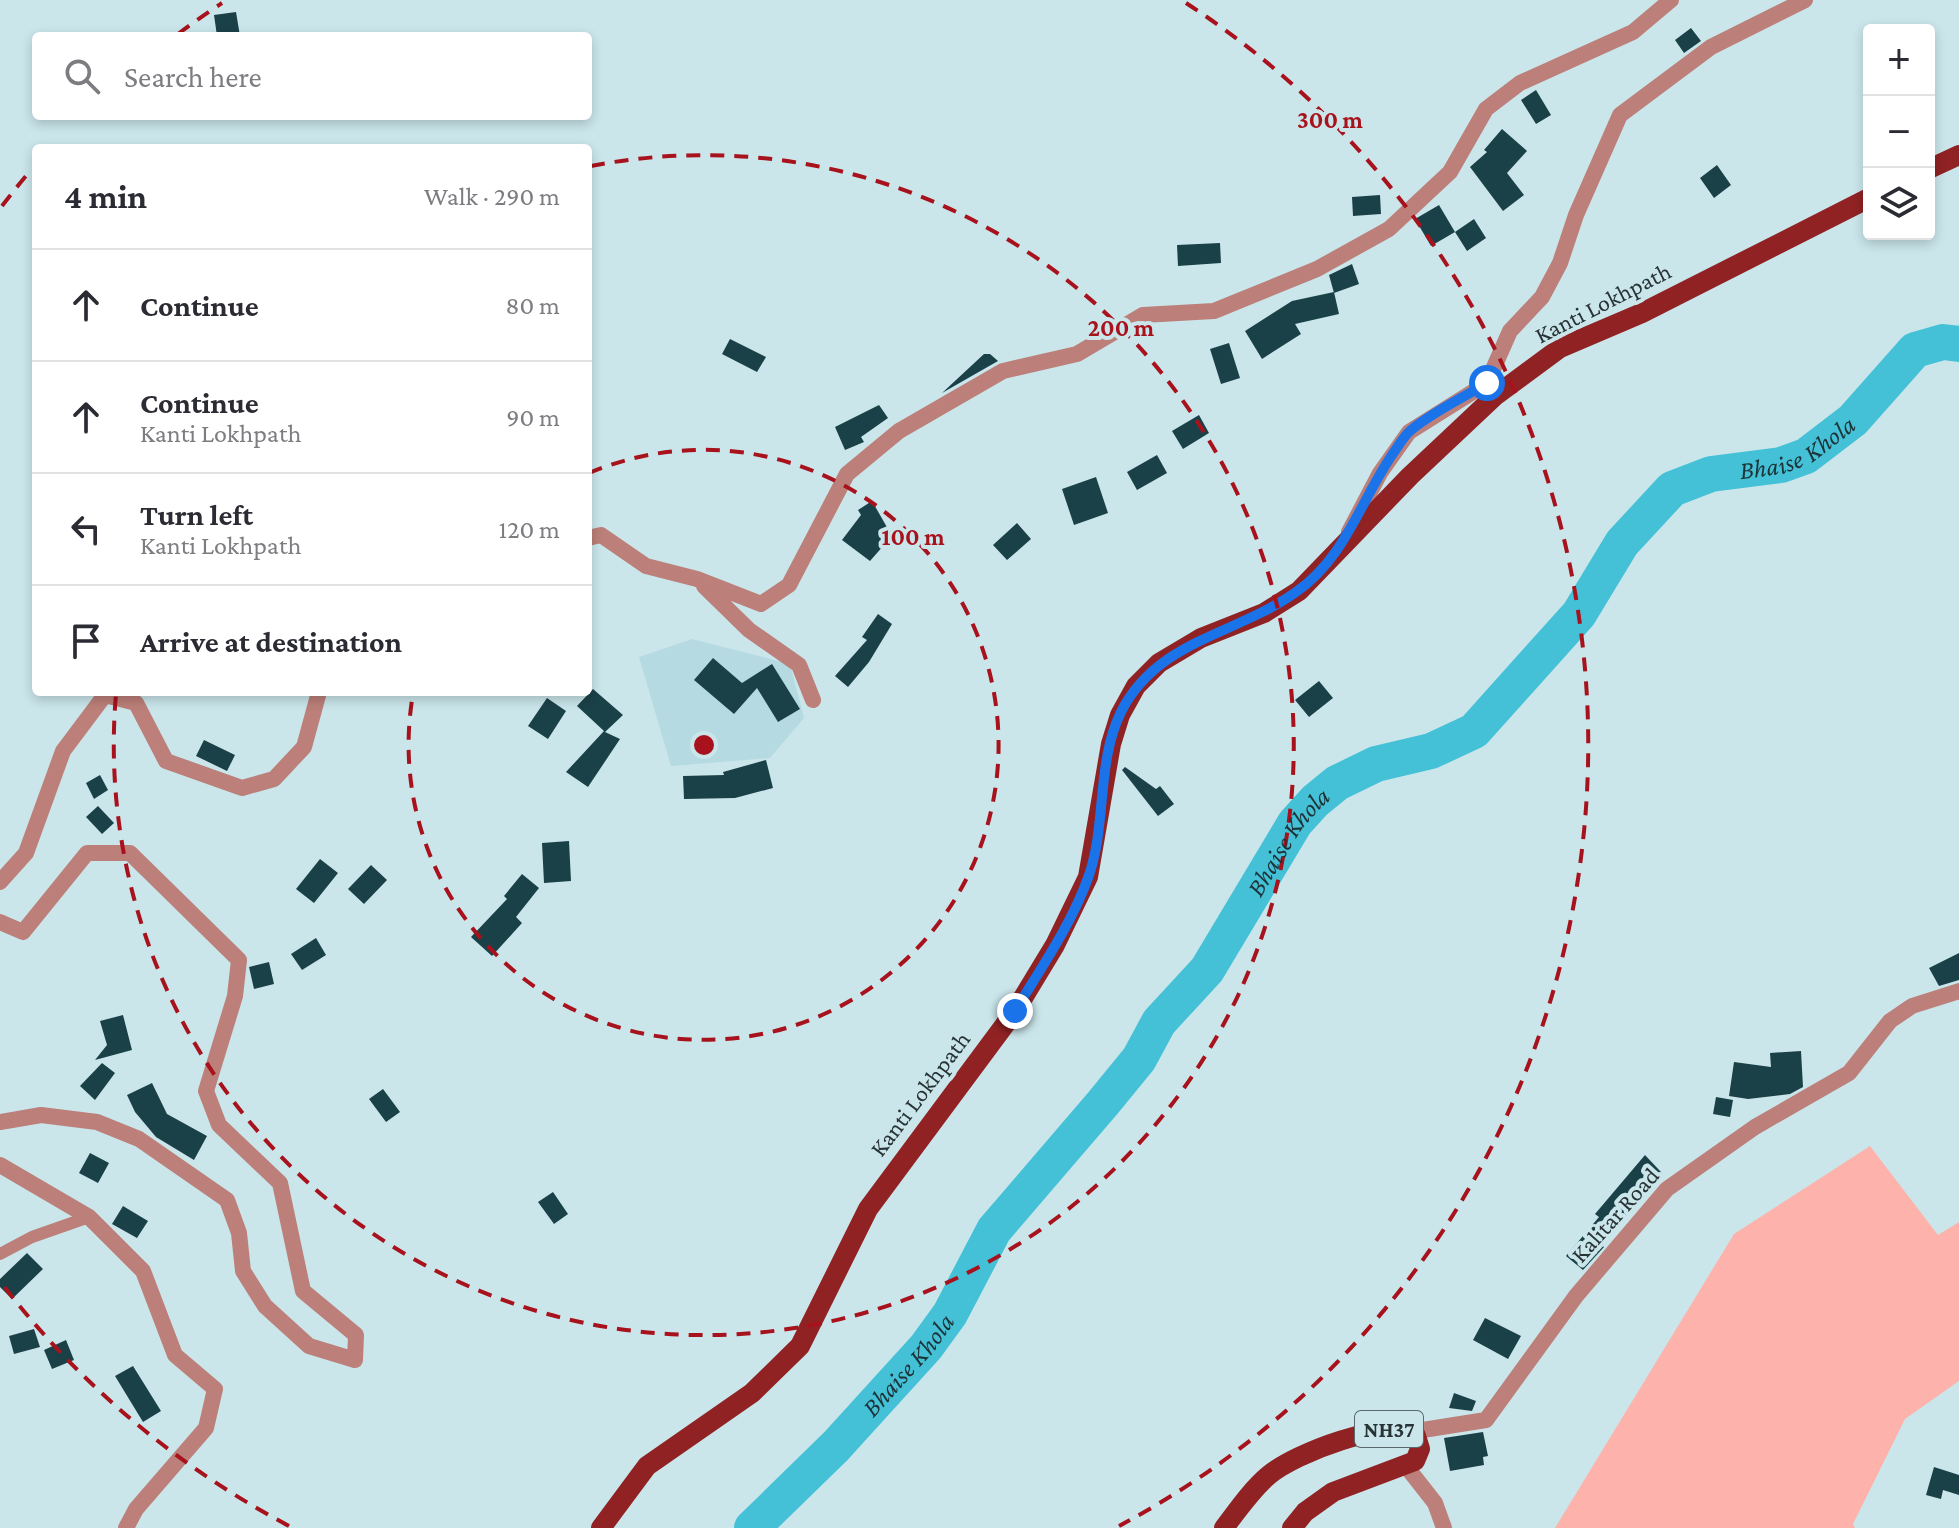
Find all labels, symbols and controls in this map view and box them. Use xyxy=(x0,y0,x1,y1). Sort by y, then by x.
map controls xyxy=(1863,24,1935,240)
button: + xyxy=(1863,24,1935,96)
search box xyxy=(32,32,592,120)
icon: search xyxy=(60,54,104,98)
text: Search here xyxy=(124,60,262,93)
button: − xyxy=(1863,96,1935,168)
text: 300 m xyxy=(1297,106,1364,133)
button: layers xyxy=(1863,168,1935,240)
text: 4 min xyxy=(64,178,147,215)
text: Walk · 290 m xyxy=(424,182,560,211)
street label: Kanti Lokhpath xyxy=(1530,257,1675,348)
icon: ahead xyxy=(64,283,108,327)
text: Continue xyxy=(140,289,259,322)
text: 80 m xyxy=(506,291,560,320)
text: 200 m xyxy=(1088,314,1155,341)
route start xyxy=(1469,365,1505,401)
text: Continue xyxy=(140,386,259,419)
icon: ahead xyxy=(64,395,108,439)
text: 90 m xyxy=(506,403,560,432)
water label: Bhaise Khola xyxy=(1738,410,1861,485)
text: Kanti Lokhpath xyxy=(140,419,301,448)
text: Turn left xyxy=(140,498,253,531)
icon: left xyxy=(64,507,108,551)
text: 120 m xyxy=(499,515,560,544)
text: 100 m xyxy=(881,523,945,550)
text: Kanti Lokhpath xyxy=(140,531,301,560)
icon: arrive xyxy=(64,619,108,663)
text: Arrive at destination xyxy=(140,625,402,658)
centre of rings xyxy=(690,731,718,759)
water label: Bhaise Khola xyxy=(1241,781,1335,901)
route end xyxy=(997,993,1033,1029)
street label: Kanti Lokhpath xyxy=(864,1026,975,1161)
street label: Kalitar Road xyxy=(1565,1162,1664,1267)
water label: Bhaise Khola xyxy=(856,1308,960,1422)
road number: NH37 xyxy=(1355,1411,1423,1447)

